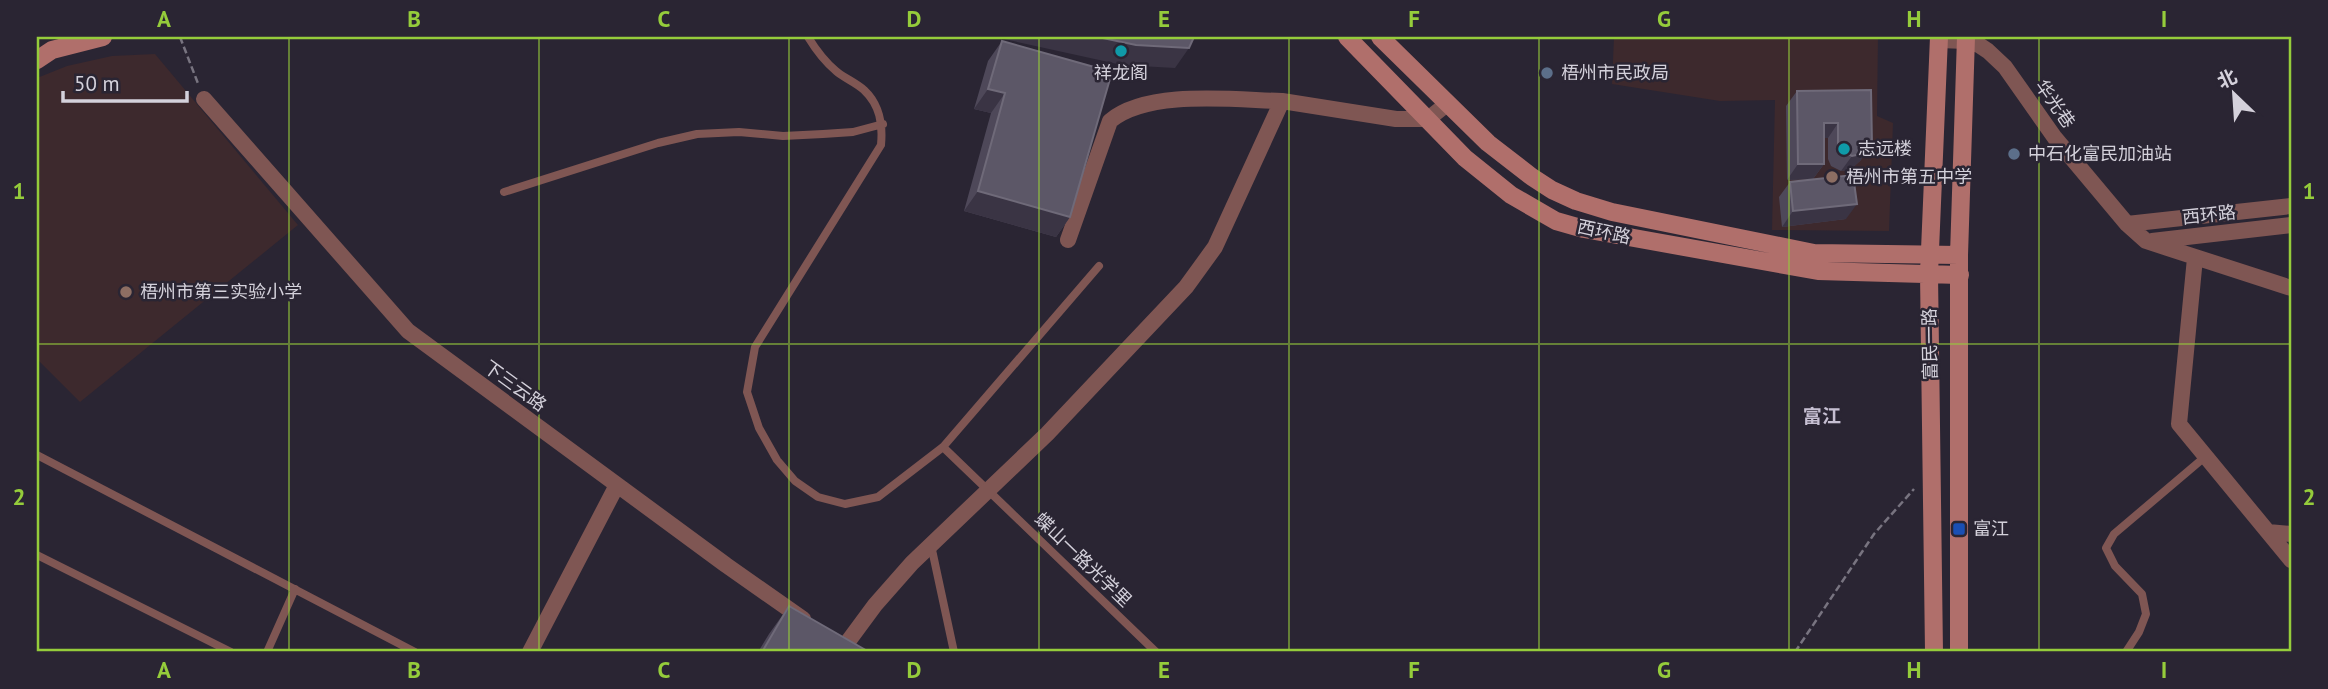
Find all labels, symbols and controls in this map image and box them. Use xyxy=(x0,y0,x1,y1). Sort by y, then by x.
text: A xyxy=(157,4,171,33)
text: B xyxy=(407,4,421,33)
text: C xyxy=(658,4,671,33)
text: D xyxy=(907,4,921,33)
text: E xyxy=(1158,4,1170,33)
text: F xyxy=(1408,4,1420,33)
text: G xyxy=(1657,4,1671,33)
text: H xyxy=(1907,4,1921,33)
text: I xyxy=(2161,4,2167,33)
marker: 祥龙阁 xyxy=(1113,43,1129,59)
scale bar xyxy=(63,60,187,104)
north arrow xyxy=(2198,60,2268,130)
place label: 祥龙阁 xyxy=(1094,61,1148,84)
place label: 梧州市民政局 xyxy=(1561,61,1669,84)
text: 北 xyxy=(2213,64,2241,93)
marker: 梧州市民政局 xyxy=(1539,65,1555,81)
text: 50 m xyxy=(74,70,120,97)
street label: 华光巷 xyxy=(2031,75,2080,132)
place label: 志远楼 xyxy=(1858,137,1912,160)
marker: 志远楼 xyxy=(1836,141,1852,157)
place label: 中石化富民加油站 xyxy=(2028,142,2172,165)
marker: 中石化富民加油站 xyxy=(2006,146,2022,162)
place label: 梧州市第五中学 xyxy=(1846,165,1972,188)
marker: 梧州市第五中学 xyxy=(1824,169,1840,185)
text: 1 xyxy=(12,176,26,205)
text: 1 xyxy=(2302,176,2316,205)
street label: 西环路 xyxy=(2181,200,2237,229)
street label: 西环路 xyxy=(1575,215,1633,248)
place label: 梧州市第三实验小学 xyxy=(140,280,302,303)
marker: 梧州市第三实验小学 xyxy=(118,284,134,300)
street label: 富民一路 xyxy=(1917,308,1942,380)
street label: 下三云路 xyxy=(479,355,551,416)
district label: 富江 xyxy=(1803,404,1841,428)
text: 2 xyxy=(12,482,26,511)
text: 2 xyxy=(2302,482,2316,511)
street label: 蝶山一路光学里 xyxy=(1030,508,1137,612)
place label: 富江 xyxy=(1973,517,2009,540)
marker: 富江 xyxy=(1951,521,1967,537)
text: A xyxy=(157,655,171,684)
text: B xyxy=(407,655,421,684)
text: C xyxy=(658,655,671,684)
text: D xyxy=(907,655,921,684)
text: E xyxy=(1158,655,1170,684)
text: F xyxy=(1408,655,1420,684)
text: G xyxy=(1657,655,1671,684)
text: H xyxy=(1907,655,1921,684)
text: I xyxy=(2161,655,2167,684)

